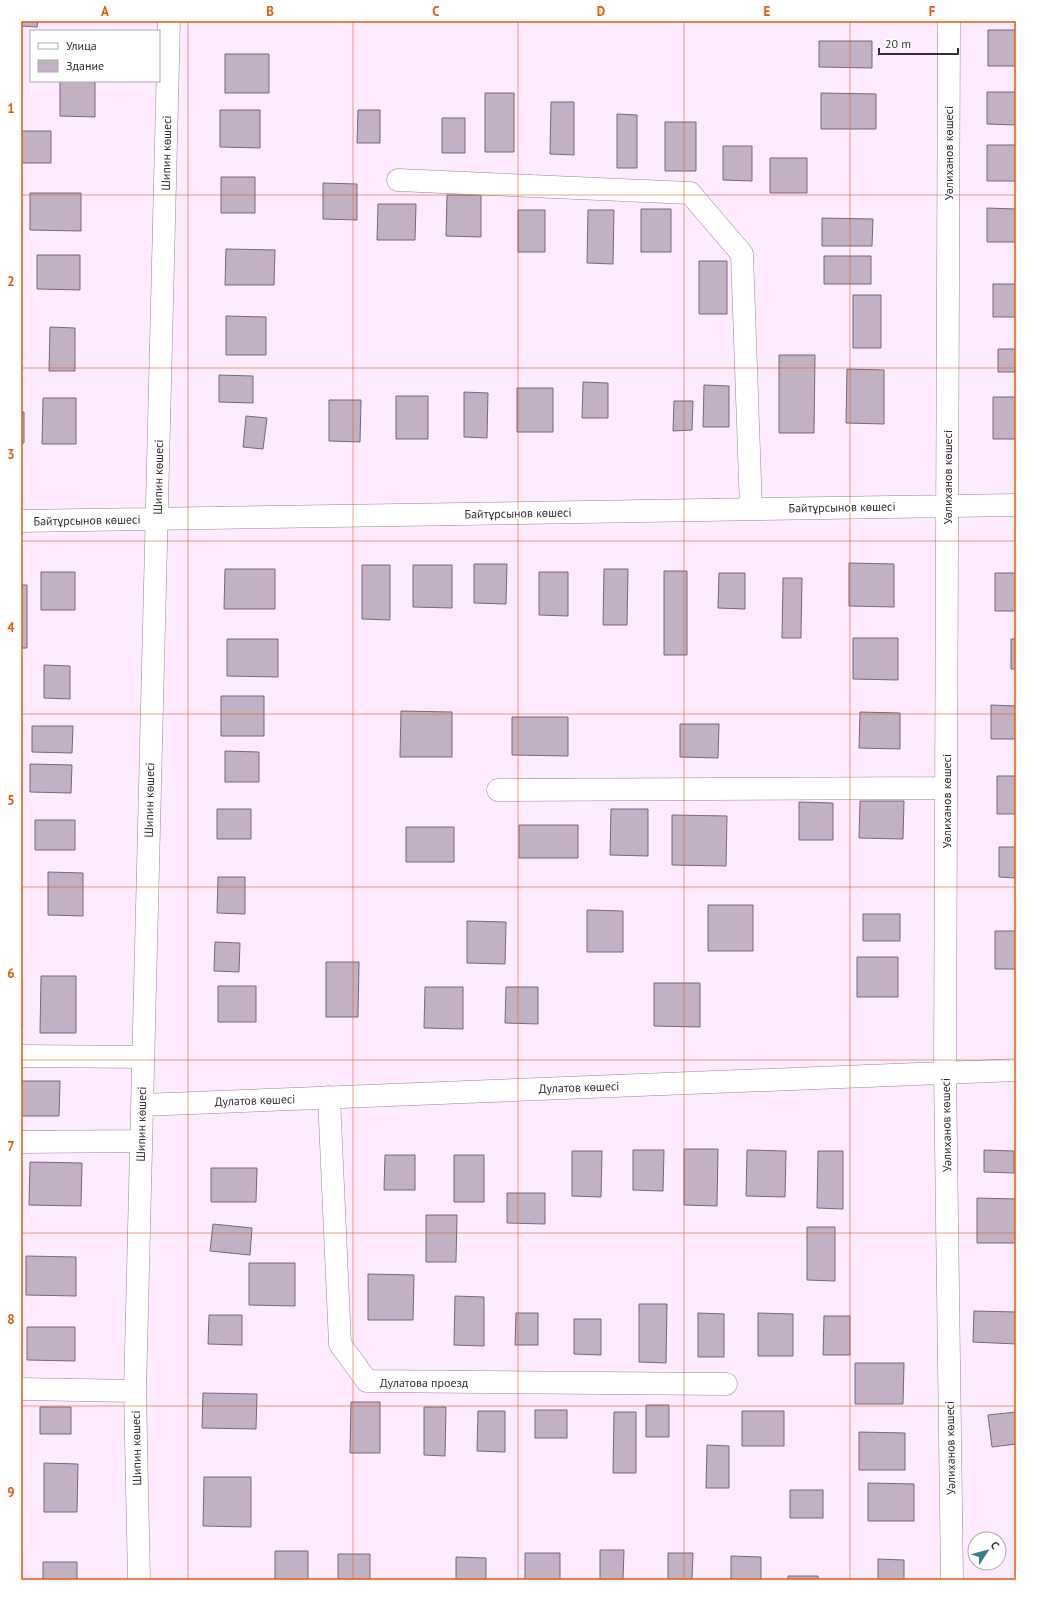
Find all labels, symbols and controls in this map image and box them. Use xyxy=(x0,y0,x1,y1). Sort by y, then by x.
text: A xyxy=(101,3,109,20)
text: B xyxy=(266,3,274,20)
text: C xyxy=(432,3,440,20)
text: D xyxy=(597,3,605,20)
text: E xyxy=(764,3,771,20)
text: F xyxy=(929,3,936,20)
legend xyxy=(30,30,160,82)
scale bar xyxy=(879,30,958,56)
text: 20 m xyxy=(885,36,911,51)
text: Улица xyxy=(66,38,97,53)
text: Здание xyxy=(66,58,104,73)
text: 1 xyxy=(7,100,15,117)
street label: Уәлиханов көшесі xyxy=(941,106,956,200)
street label: Шипин көшесі xyxy=(158,115,174,191)
text: 2 xyxy=(7,273,15,290)
street label: Уәлиханов көшесі xyxy=(940,430,955,524)
street label: Шипин көшесі xyxy=(150,439,166,515)
text: 3 xyxy=(7,446,15,463)
street label: Байтұрсынов көшесі xyxy=(788,499,896,515)
street label: Байтұрсынов көшесі xyxy=(464,505,572,521)
street label: Байтұрсынов көшесі xyxy=(33,512,141,528)
text: 4 xyxy=(7,619,15,636)
street label: Уәлиханов көшесі xyxy=(939,754,954,848)
street label: Шипин көшесі xyxy=(141,762,157,838)
text: 5 xyxy=(7,792,15,809)
text: 6 xyxy=(7,965,15,982)
street label: Дулатов көшесі xyxy=(538,1078,620,1096)
street label: Уәлиханов көшесі xyxy=(938,1078,954,1172)
street label: Шипин көшесі xyxy=(133,1086,149,1162)
street label: Дулатов көшесі xyxy=(214,1091,296,1109)
text: 7 xyxy=(7,1138,15,1155)
text: 8 xyxy=(7,1311,15,1328)
street label: Дулатова проезд xyxy=(380,1375,469,1390)
street label: Уәлиханов көшесі xyxy=(942,1401,958,1495)
street label: Шипин көшесі xyxy=(128,1410,144,1486)
text: 9 xyxy=(7,1484,15,1501)
north arrow xyxy=(967,1531,1007,1571)
text: С xyxy=(988,1539,1003,1552)

